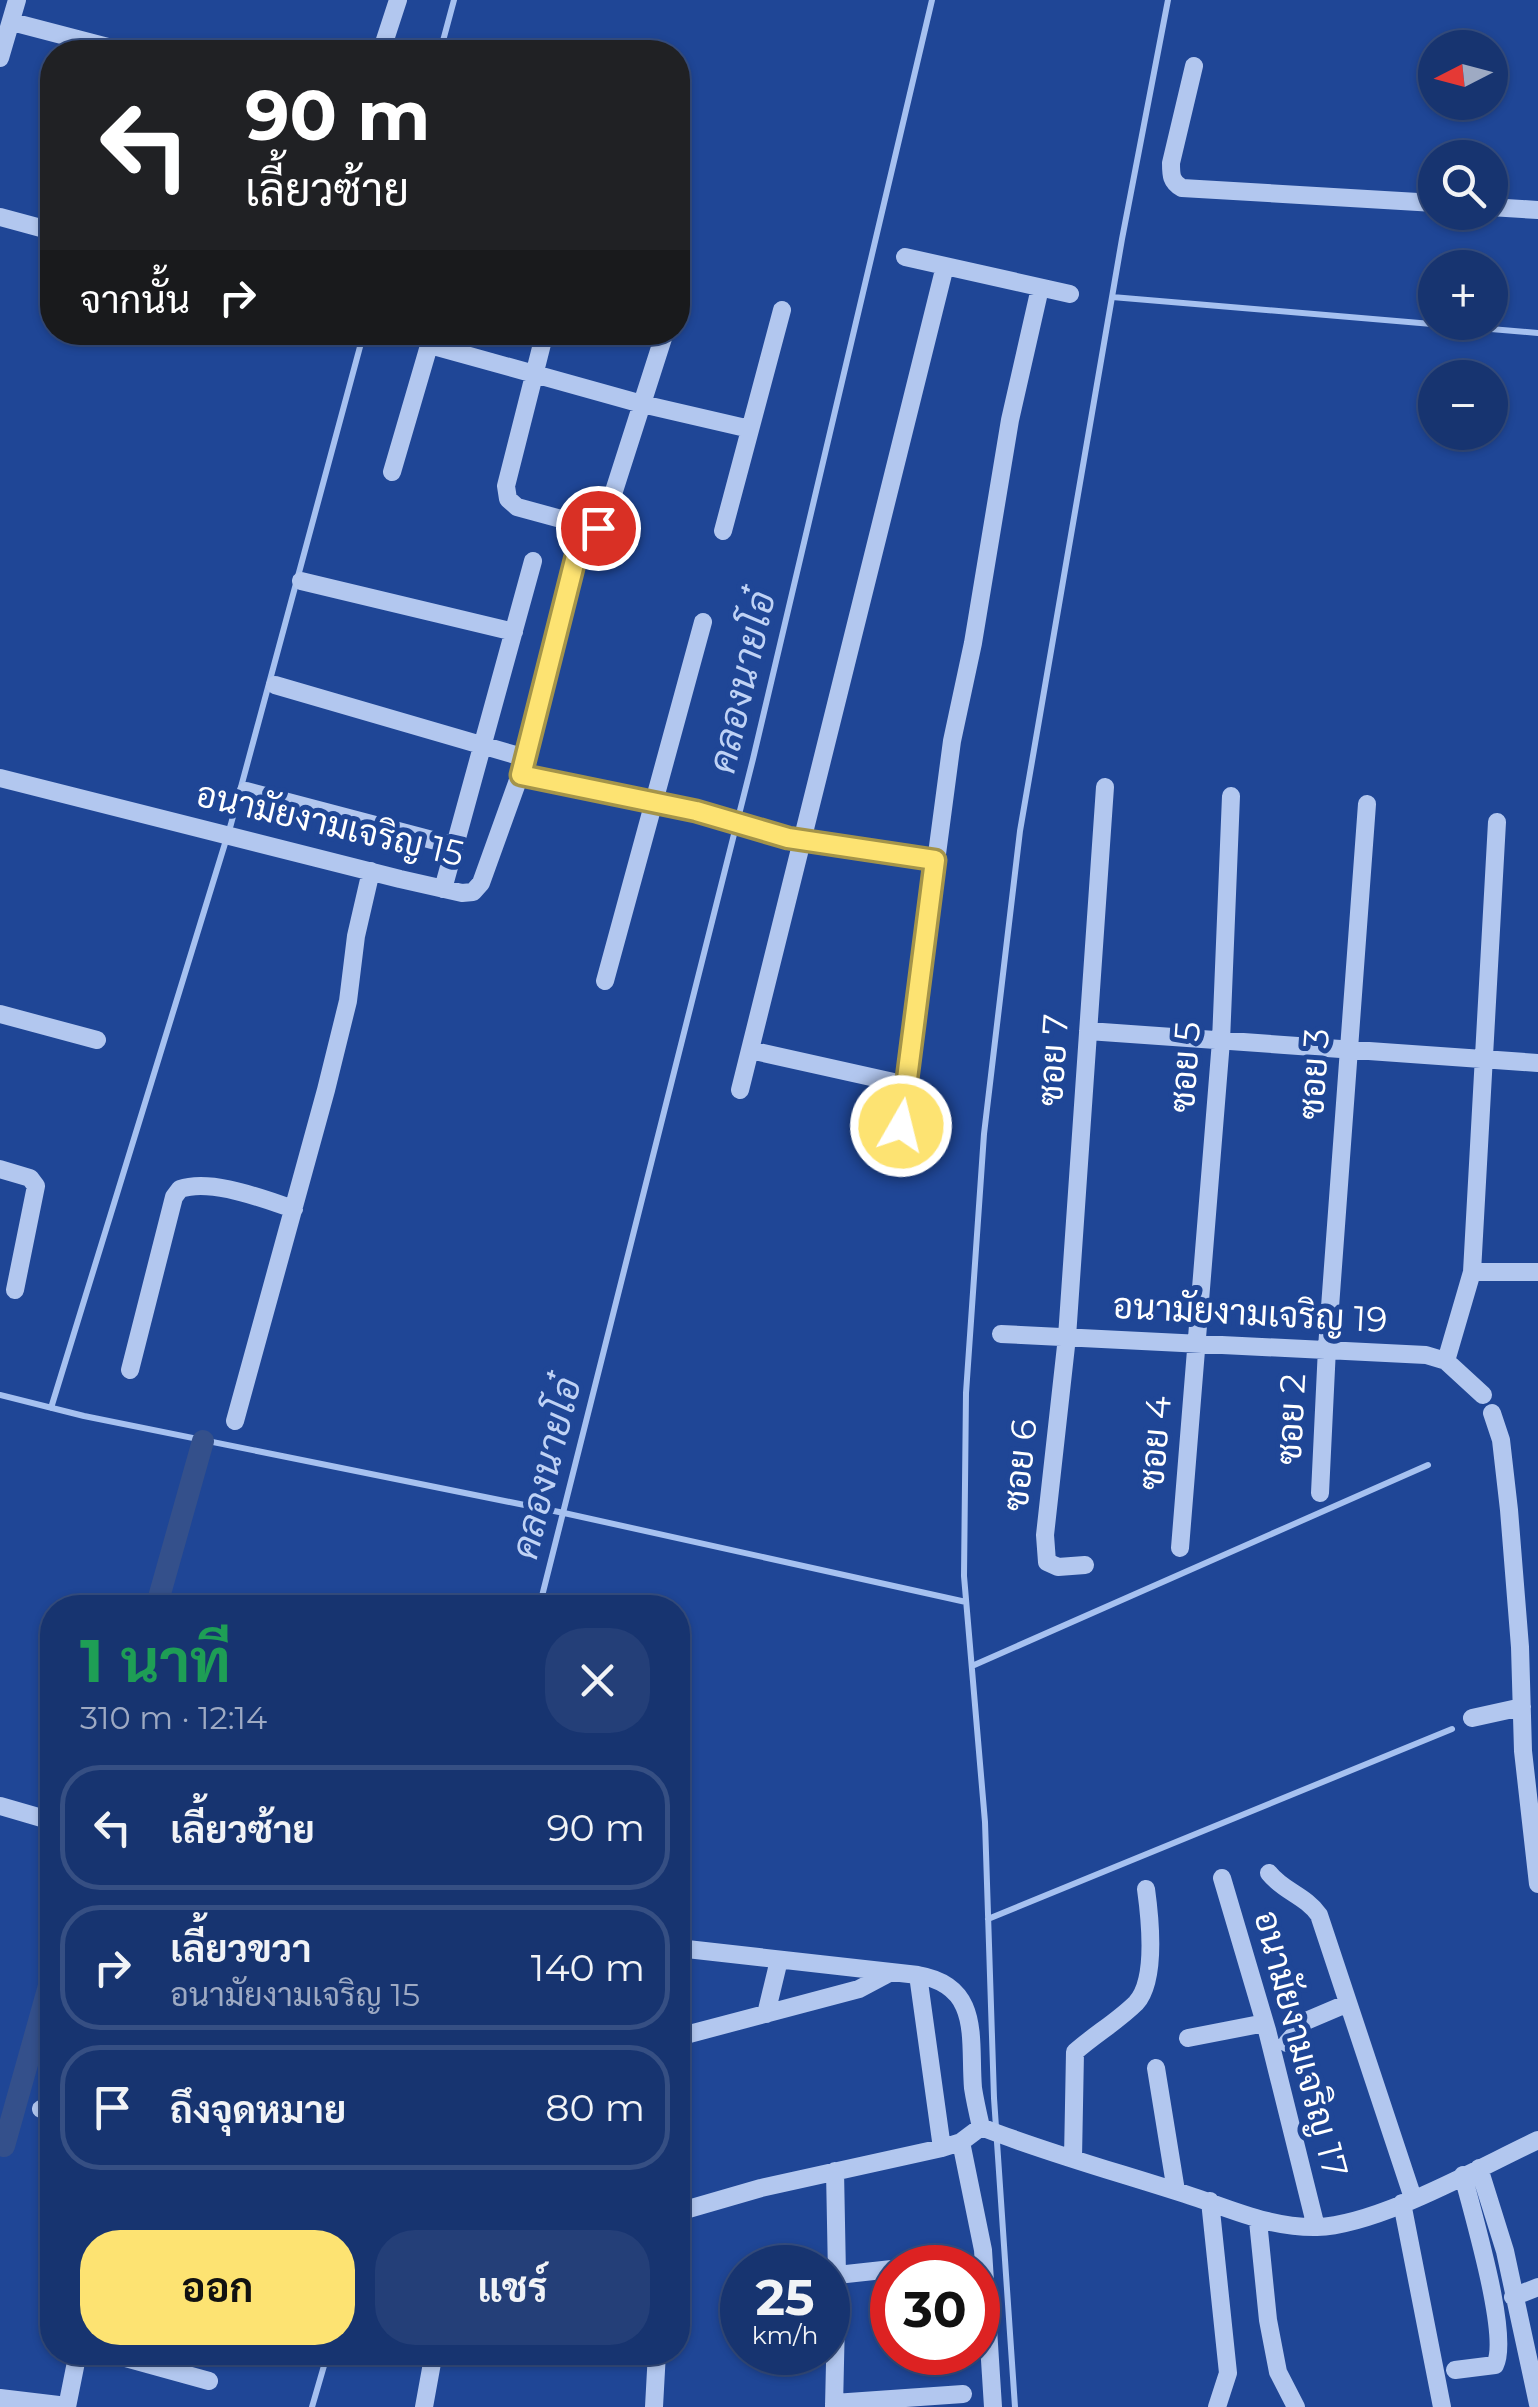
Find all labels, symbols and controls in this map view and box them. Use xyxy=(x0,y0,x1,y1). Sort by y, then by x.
north arrow xyxy=(1418,30,1508,120)
map controls xyxy=(1418,30,1508,450)
text: 90 m xyxy=(245,72,430,158)
icon: left xyxy=(80,80,210,210)
button: search xyxy=(1418,140,1508,230)
text: เลี้ยวซ้าย xyxy=(245,162,409,217)
button: + xyxy=(1418,250,1508,340)
icon: right xyxy=(210,270,265,325)
text: จากนั้น xyxy=(80,276,190,323)
button: − xyxy=(1418,360,1508,450)
pin xyxy=(556,486,641,571)
icon: arrive xyxy=(571,501,626,556)
water label: คลองนายโอ๋ xyxy=(698,582,786,778)
street label: อนามัยงามเจริญ 15 xyxy=(192,772,468,875)
street label: ซอย 7 xyxy=(1028,1013,1077,1107)
street label: ซอย 5 xyxy=(1160,1020,1209,1114)
street label: ซอย 3 xyxy=(1289,1027,1338,1121)
position arrow xyxy=(849,1074,953,1178)
street label: อนามัยงามเจริญ 19 xyxy=(1112,1284,1389,1341)
water label: คลองนายโอ๋ xyxy=(500,1368,592,1564)
street label: ซอย 2 xyxy=(1267,1372,1314,1466)
street label: ซอย 4 xyxy=(1129,1394,1180,1492)
street label: ซอย 6 xyxy=(993,1417,1046,1513)
text: 1 นาที xyxy=(80,1624,231,1697)
button: close xyxy=(545,1628,650,1733)
text: 310 m · 12:14 xyxy=(80,1698,267,1737)
icon: left xyxy=(85,1800,140,1855)
text: 90 m xyxy=(546,1804,645,1851)
text: เลี้ยวซ้าย xyxy=(170,1806,315,1853)
street label: อนามัยงามเจริญ 17 xyxy=(1245,1906,1358,2182)
text: เลี้ยวขวา xyxy=(170,1925,312,1972)
icon: right xyxy=(85,1940,140,1995)
text: 140 m xyxy=(531,1944,645,1991)
text: อนามัยงามเจริญ 15 xyxy=(170,1975,420,2014)
icon: arrive xyxy=(85,2080,140,2135)
text: 80 m xyxy=(545,2084,645,2131)
text: ถึงจุดหมาย xyxy=(170,2086,346,2133)
button: ออก xyxy=(80,2230,355,2345)
button: แชร์ xyxy=(375,2230,650,2345)
speed limit sign: 30 xyxy=(870,2245,1000,2375)
text: 25 xyxy=(755,2267,815,2328)
text: km/h xyxy=(752,2320,818,2350)

